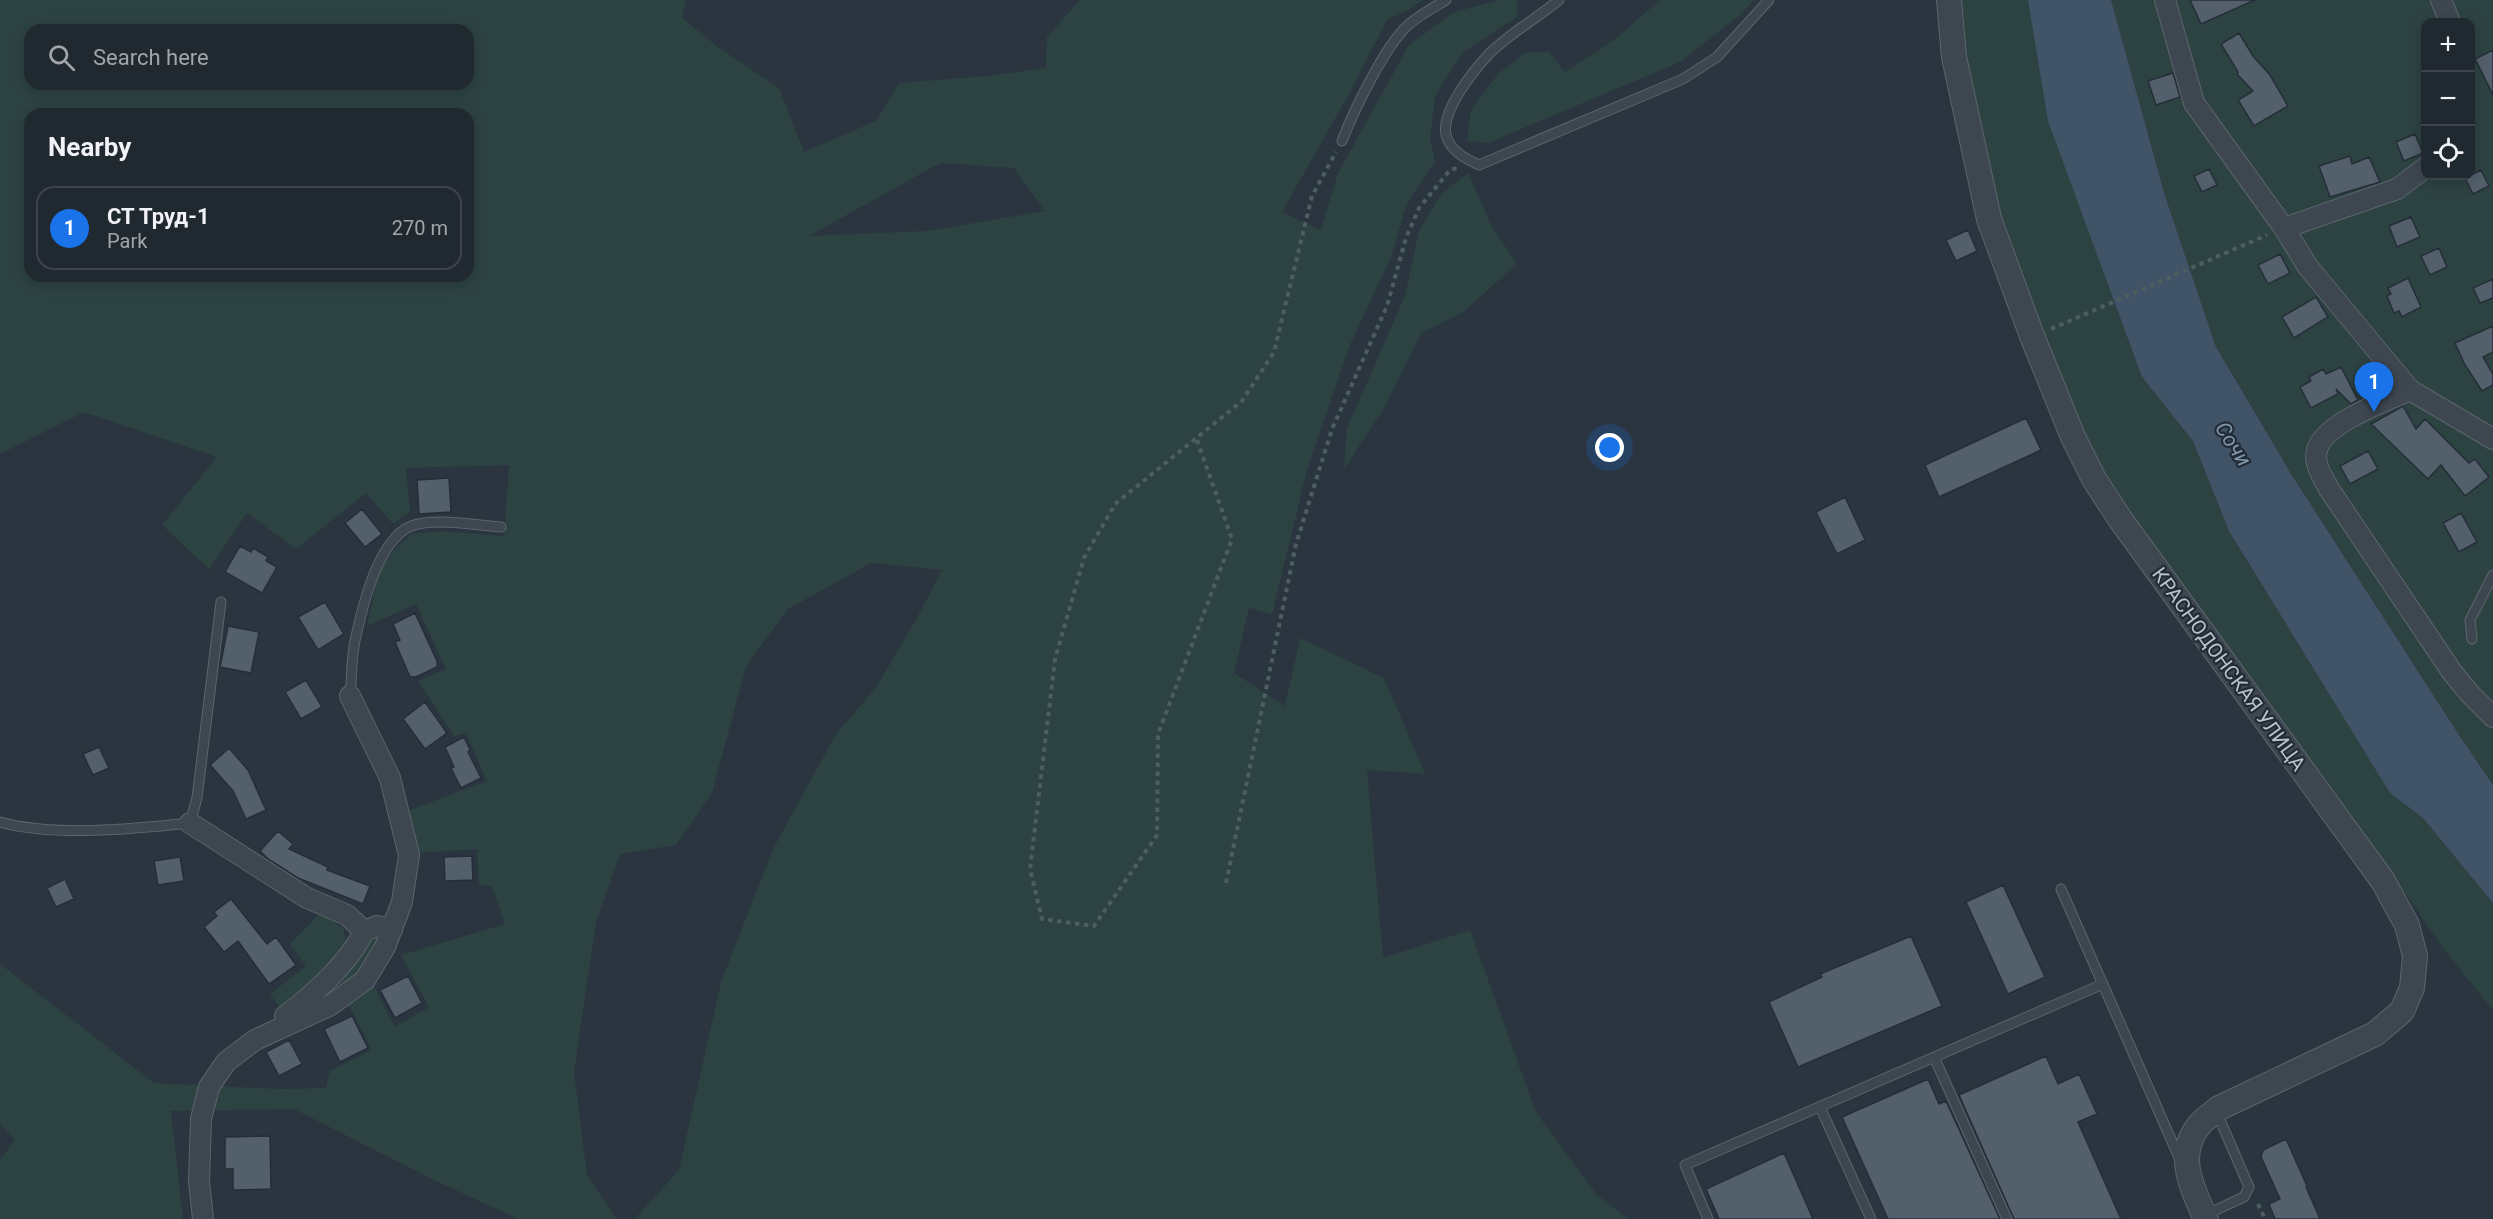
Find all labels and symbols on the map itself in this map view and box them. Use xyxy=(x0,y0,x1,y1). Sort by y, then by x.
pin: 1 xyxy=(2354,362,2394,412)
water label: Сочи xyxy=(2210,417,2256,471)
your location xyxy=(1595,433,1624,462)
street label: КРАСНОДОНСКАЯ УЛИЦА xyxy=(2147,563,2311,775)

